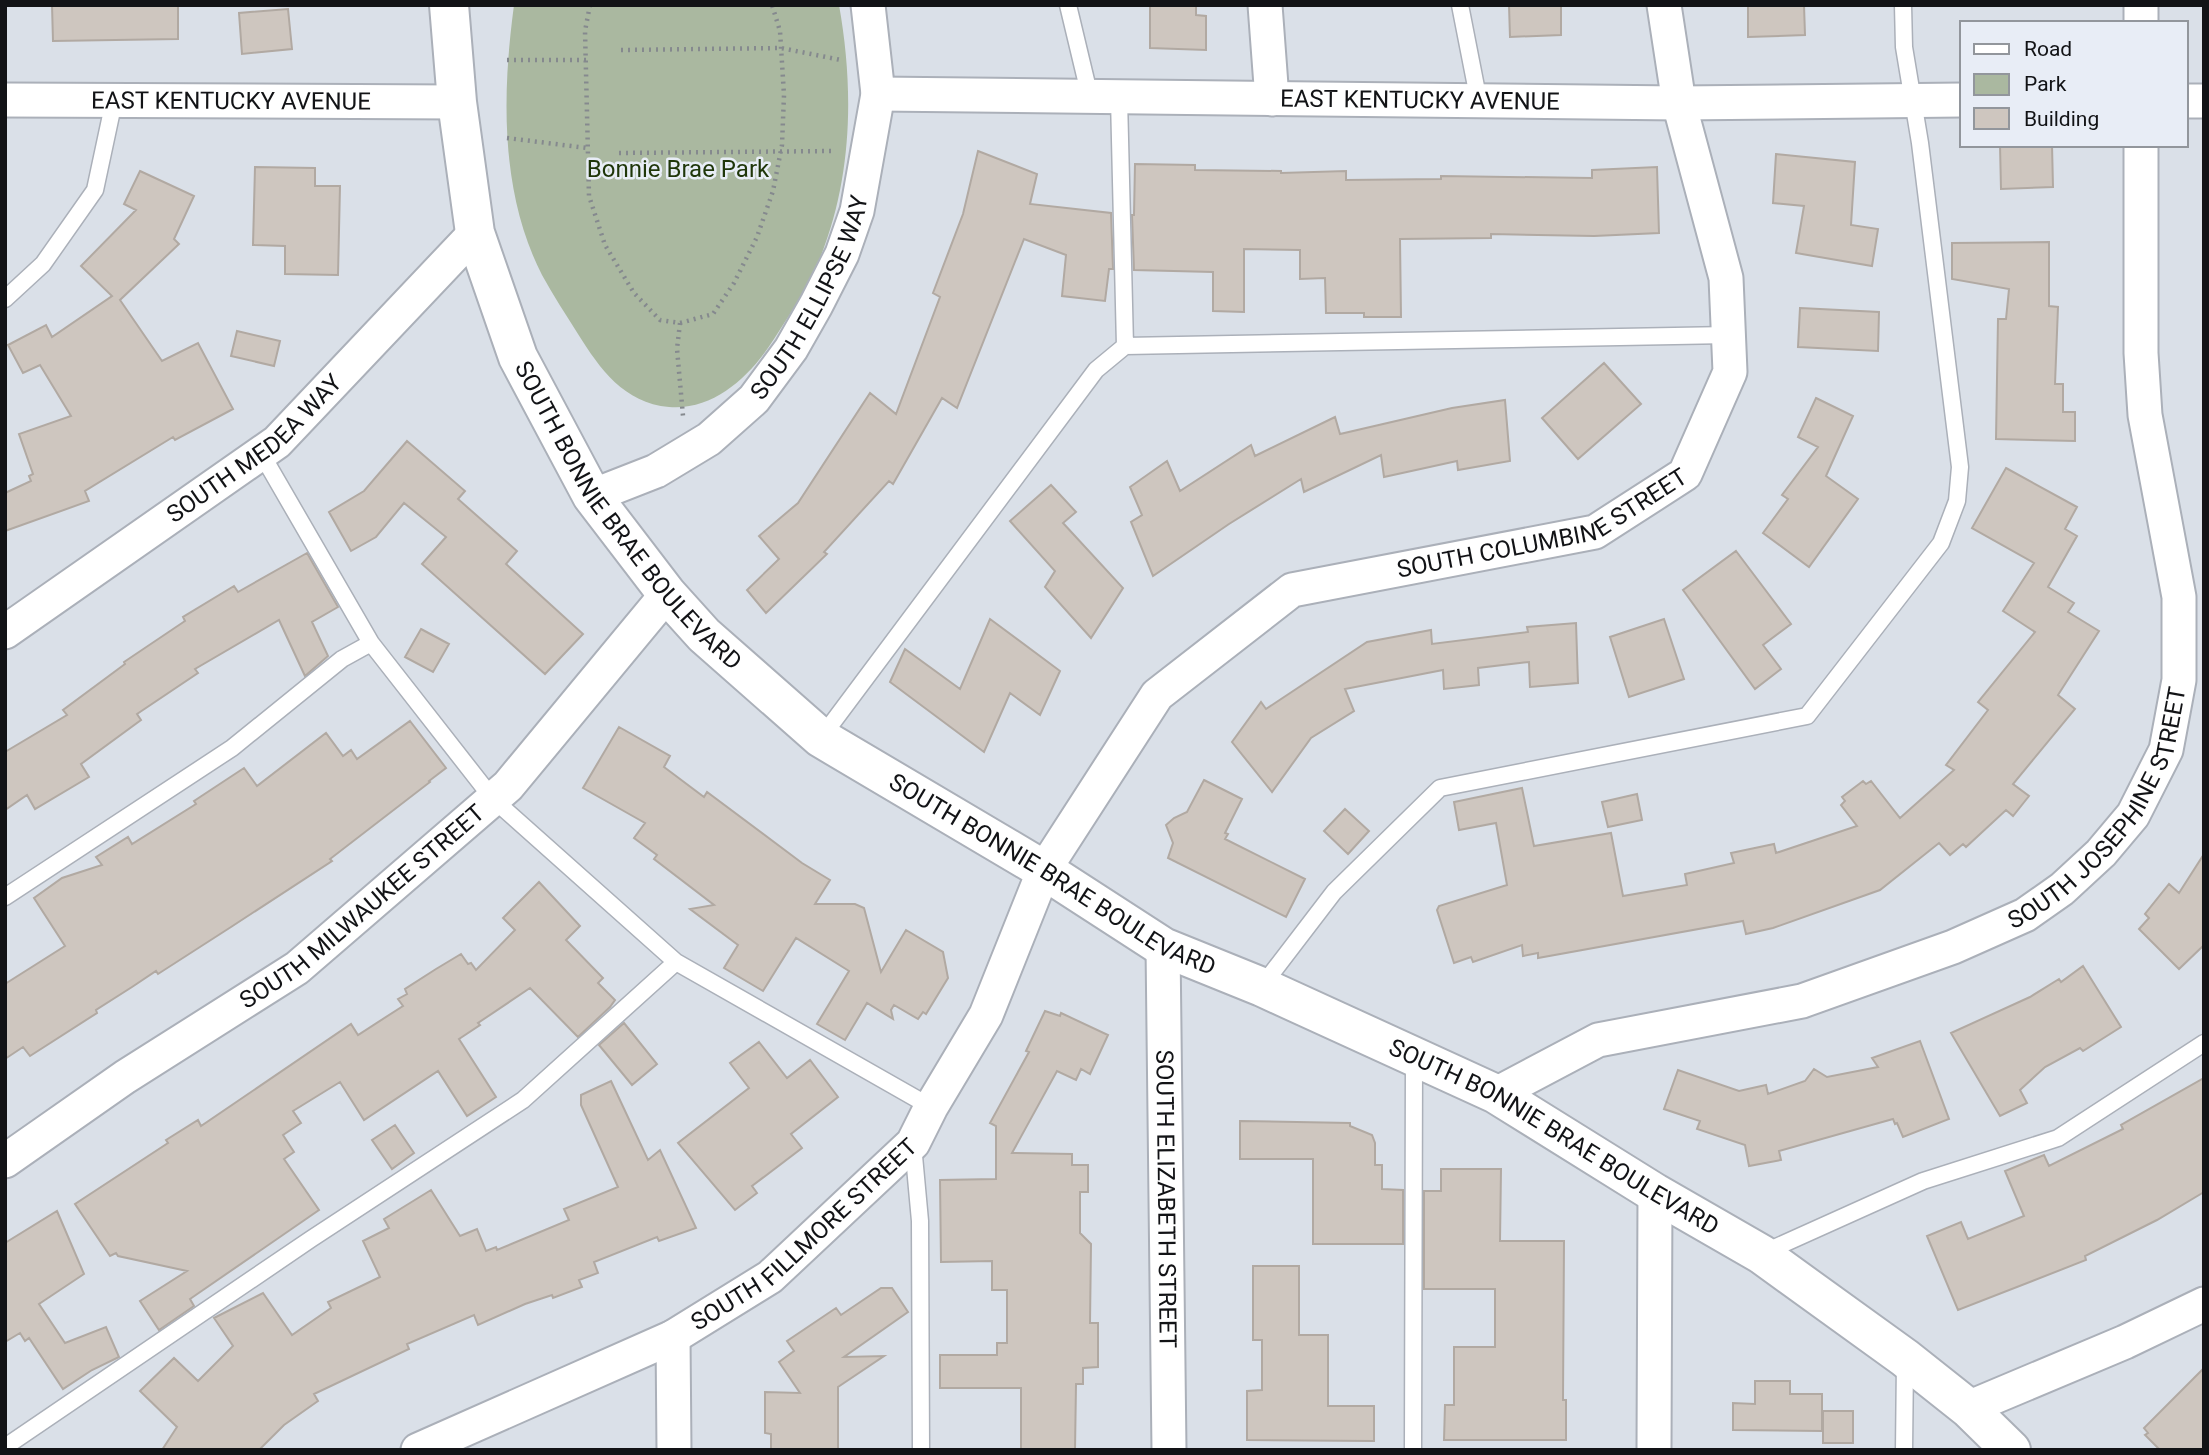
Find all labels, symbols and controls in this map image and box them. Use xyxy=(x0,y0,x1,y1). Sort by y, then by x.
legend xyxy=(1960,21,2188,147)
text: Road xyxy=(2024,37,2072,61)
text: Park xyxy=(2024,72,2067,96)
street label: EAST KENTUCKY AVENUE xyxy=(1280,85,1560,116)
street label: EAST KENTUCKY AVENUE xyxy=(91,86,371,116)
text: Building xyxy=(2024,107,2099,131)
park label: Bonnie Brae Park xyxy=(587,155,770,183)
street label: SOUTH ELLIPSE WAY xyxy=(744,192,874,405)
street label: SOUTH BONNIE BRAE BOULEVARD xyxy=(509,356,747,676)
street label: SOUTH MEDEA WAY xyxy=(161,368,348,529)
street label: SOUTH COLUMBINE STREET xyxy=(1395,462,1692,584)
street label: SOUTH JOSEPHINE STREET xyxy=(2003,685,2191,935)
street label: SOUTH BONNIE BRAE BOULEVARD xyxy=(884,768,1220,981)
street label: SOUTH MILWAUKEE STREET xyxy=(235,799,490,1015)
street label: SOUTH BONNIE BRAE BOULEVARD xyxy=(1385,1033,1724,1241)
street label: SOUTH ELIZABETH STREET xyxy=(1150,1050,1182,1348)
street label: SOUTH FILLMORE STREET xyxy=(686,1133,923,1336)

